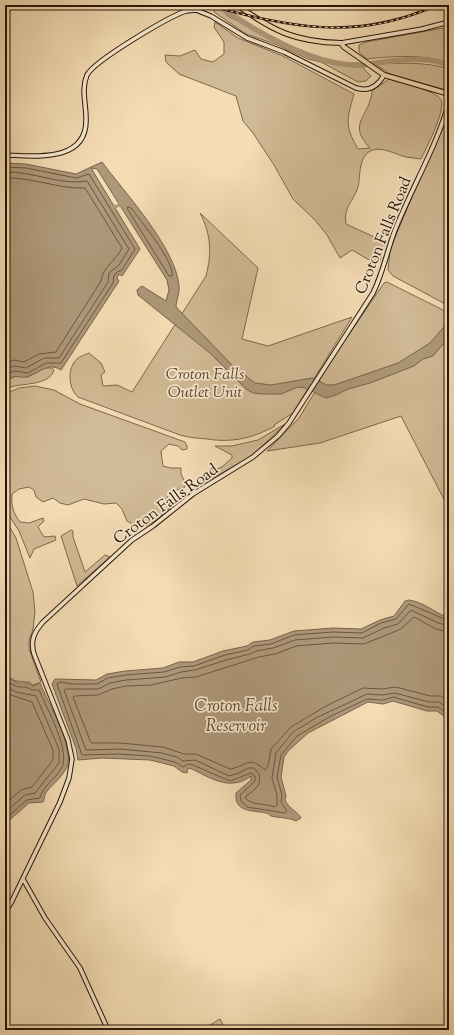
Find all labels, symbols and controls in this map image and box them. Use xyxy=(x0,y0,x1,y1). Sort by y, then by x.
street label: Croton Falls Road xyxy=(350,174,418,298)
park label: Croton Falls Outlet Unit xyxy=(166,364,244,405)
street label: Croton Falls Road xyxy=(109,459,224,551)
water label: Croton Falls Reservoir xyxy=(194,695,278,739)

